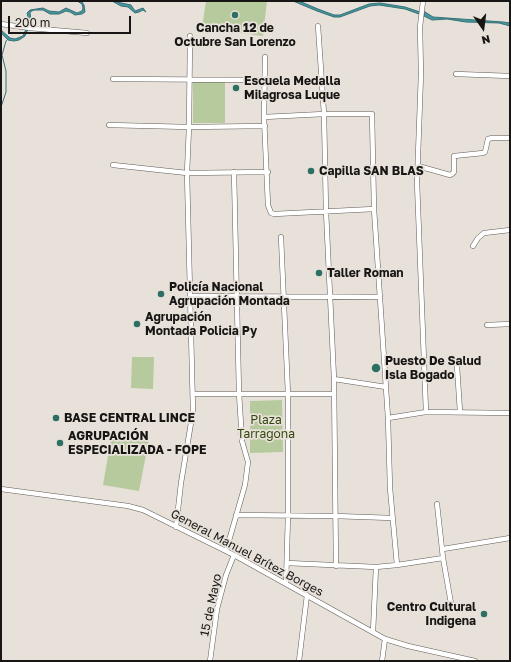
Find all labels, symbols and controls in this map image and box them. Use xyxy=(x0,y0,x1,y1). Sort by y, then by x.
scale bar xyxy=(10,8,133,34)
north arrow xyxy=(463,8,503,48)
marker: Cancha 12 de Octubre San Lorenzo xyxy=(230,10,240,20)
text: 200 m xyxy=(15,15,50,30)
place label: Cancha 12 de Octubre San Lorenzo xyxy=(174,21,296,49)
text: N xyxy=(480,33,492,47)
place label: Escuela Medalla Milagrosa Luque xyxy=(244,74,340,102)
marker: Escuela Medalla Milagrosa Luque xyxy=(231,83,241,93)
place label: Capilla SAN BLAS xyxy=(319,164,424,178)
marker: Capilla SAN BLAS xyxy=(306,166,316,176)
place label: Taller Roman xyxy=(327,266,404,280)
marker: Taller Roman xyxy=(314,268,324,278)
place label: Policía Nacional Agrupación Montada xyxy=(169,280,290,308)
marker: Policía Nacional Agrupación Montada xyxy=(156,289,166,299)
place label: Agrupación Montada Policia Py xyxy=(145,310,257,338)
marker: Agrupación Montada Policia Py xyxy=(132,319,142,329)
place label: Puesto De Salud Isla Bogado xyxy=(385,354,481,382)
marker: Puesto De Salud Isla Bogado xyxy=(370,362,382,374)
place label: BASE CENTRAL LINCE xyxy=(64,411,195,425)
marker: BASE CENTRAL LINCE xyxy=(51,413,61,423)
park label: Plaza Tarragona xyxy=(237,413,295,441)
place label: AGRUPACIÓN ESPECIALIZADA - FOPE xyxy=(68,429,207,457)
marker: AGRUPACIÓN ESPECIALIZADA - FOPE xyxy=(55,438,65,448)
street label: General Manuel Brítez Borges xyxy=(168,507,326,599)
street label: 15 de Mayo xyxy=(197,572,225,638)
place label: Centro Cultural Indigena xyxy=(387,600,476,628)
marker: Centro Cultural Indigena xyxy=(479,609,489,619)

